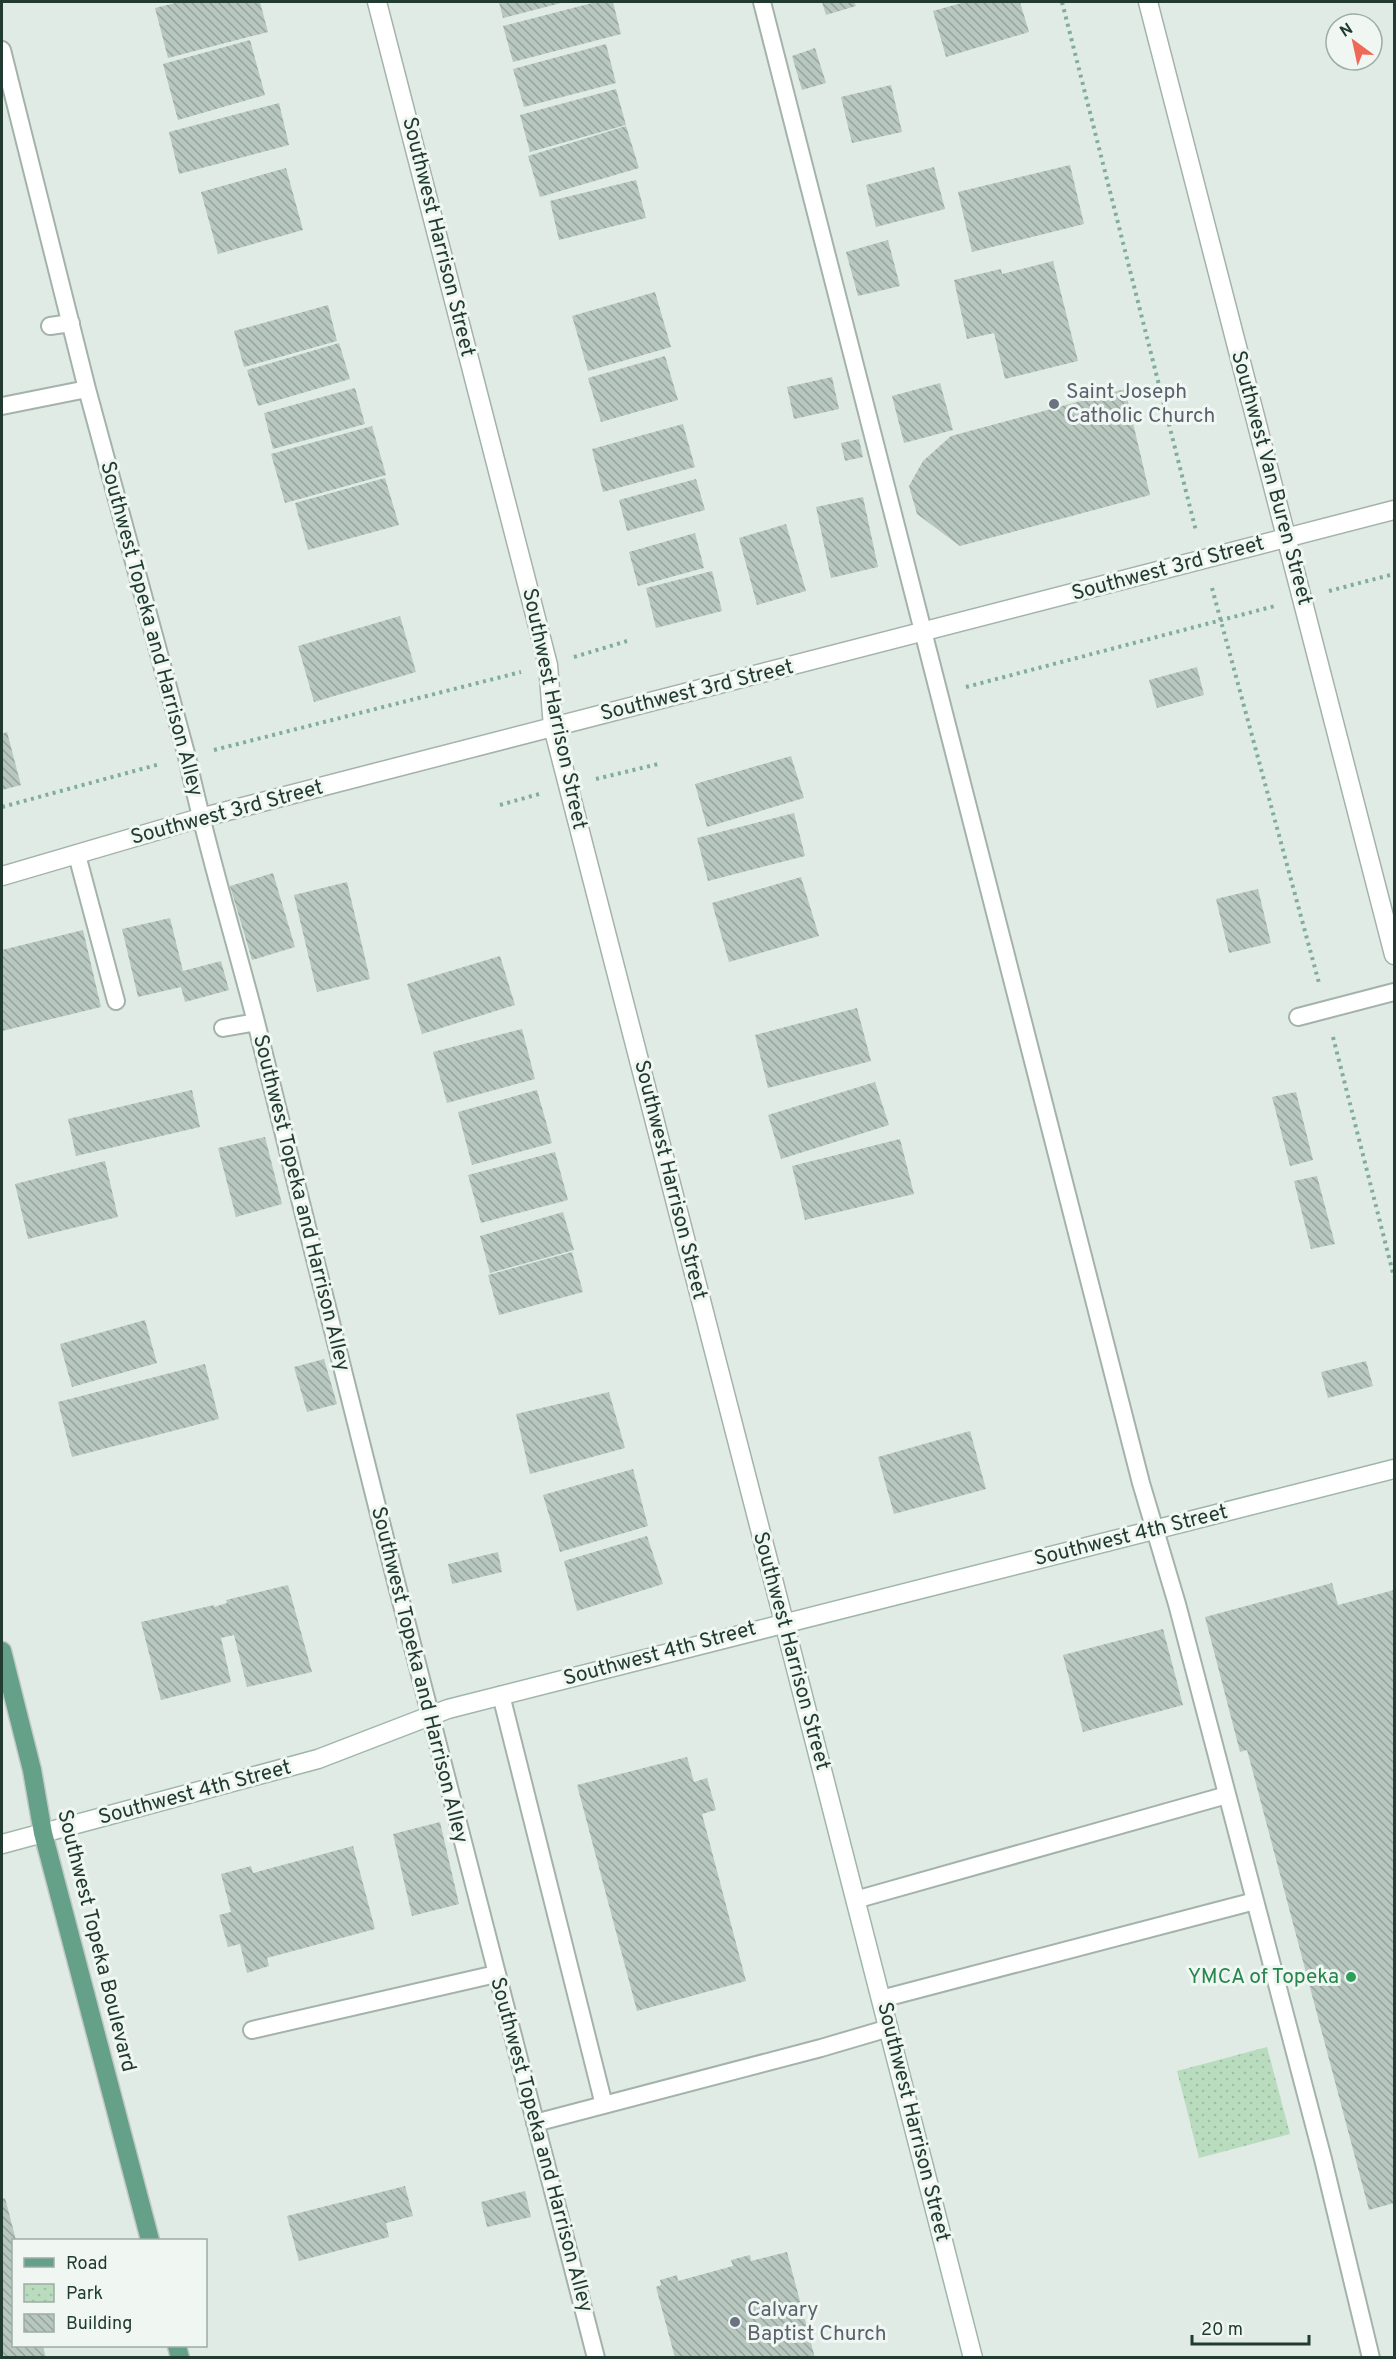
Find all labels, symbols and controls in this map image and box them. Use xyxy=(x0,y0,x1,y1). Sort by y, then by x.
north arrow xyxy=(1324,12,1384,72)
text: N xyxy=(1337,20,1357,43)
street label: Southwest Harrison Street xyxy=(395,114,481,360)
street label: Southwest Van Buren Street xyxy=(1224,348,1318,608)
place label: Saint Joseph Catholic Church xyxy=(1066,379,1215,430)
marker: Saint Joseph Catholic Church xyxy=(1047,397,1061,411)
street label: Southwest Topeka and Harrison Alley xyxy=(93,458,209,800)
street label: Southwest 3rd Street xyxy=(1069,530,1267,608)
street label: Southwest Harrison Street xyxy=(515,586,593,832)
street label: Southwest 3rd Street xyxy=(598,654,796,728)
street label: Southwest 3rd Street xyxy=(128,774,326,852)
street label: Southwest Topeka and Harrison Alley xyxy=(246,1032,356,1374)
street label: Southwest Harrison Street xyxy=(627,1057,713,1303)
street label: Southwest 4th Street xyxy=(1031,1499,1231,1573)
street label: Southwest Topeka and Harrison Alley xyxy=(364,1504,474,1846)
street label: Southwest Harrison Street xyxy=(746,1529,836,1773)
street label: Southwest 4th Street xyxy=(561,1615,759,1693)
street label: Southwest 4th Street xyxy=(96,1754,294,1832)
street label: Southwest Topeka Boulevard xyxy=(50,1807,142,2075)
place label: YMCA of Topeka xyxy=(1188,1964,1339,1991)
marker: YMCA of Topeka xyxy=(1344,1970,1358,1984)
street label: Southwest Topeka and Harrison Alley xyxy=(483,1974,599,2316)
street label: Southwest Harrison Street xyxy=(870,1999,956,2245)
legend xyxy=(12,2239,207,2347)
text: Road xyxy=(66,2253,108,2276)
text: Park xyxy=(66,2283,103,2306)
place label: Calvary Baptist Church xyxy=(747,2297,887,2348)
scale bar xyxy=(1192,2308,1309,2346)
text: Building xyxy=(66,2313,132,2336)
marker: Calvary Baptist Church xyxy=(728,2315,742,2329)
text: 20 m xyxy=(1201,2319,1243,2342)

